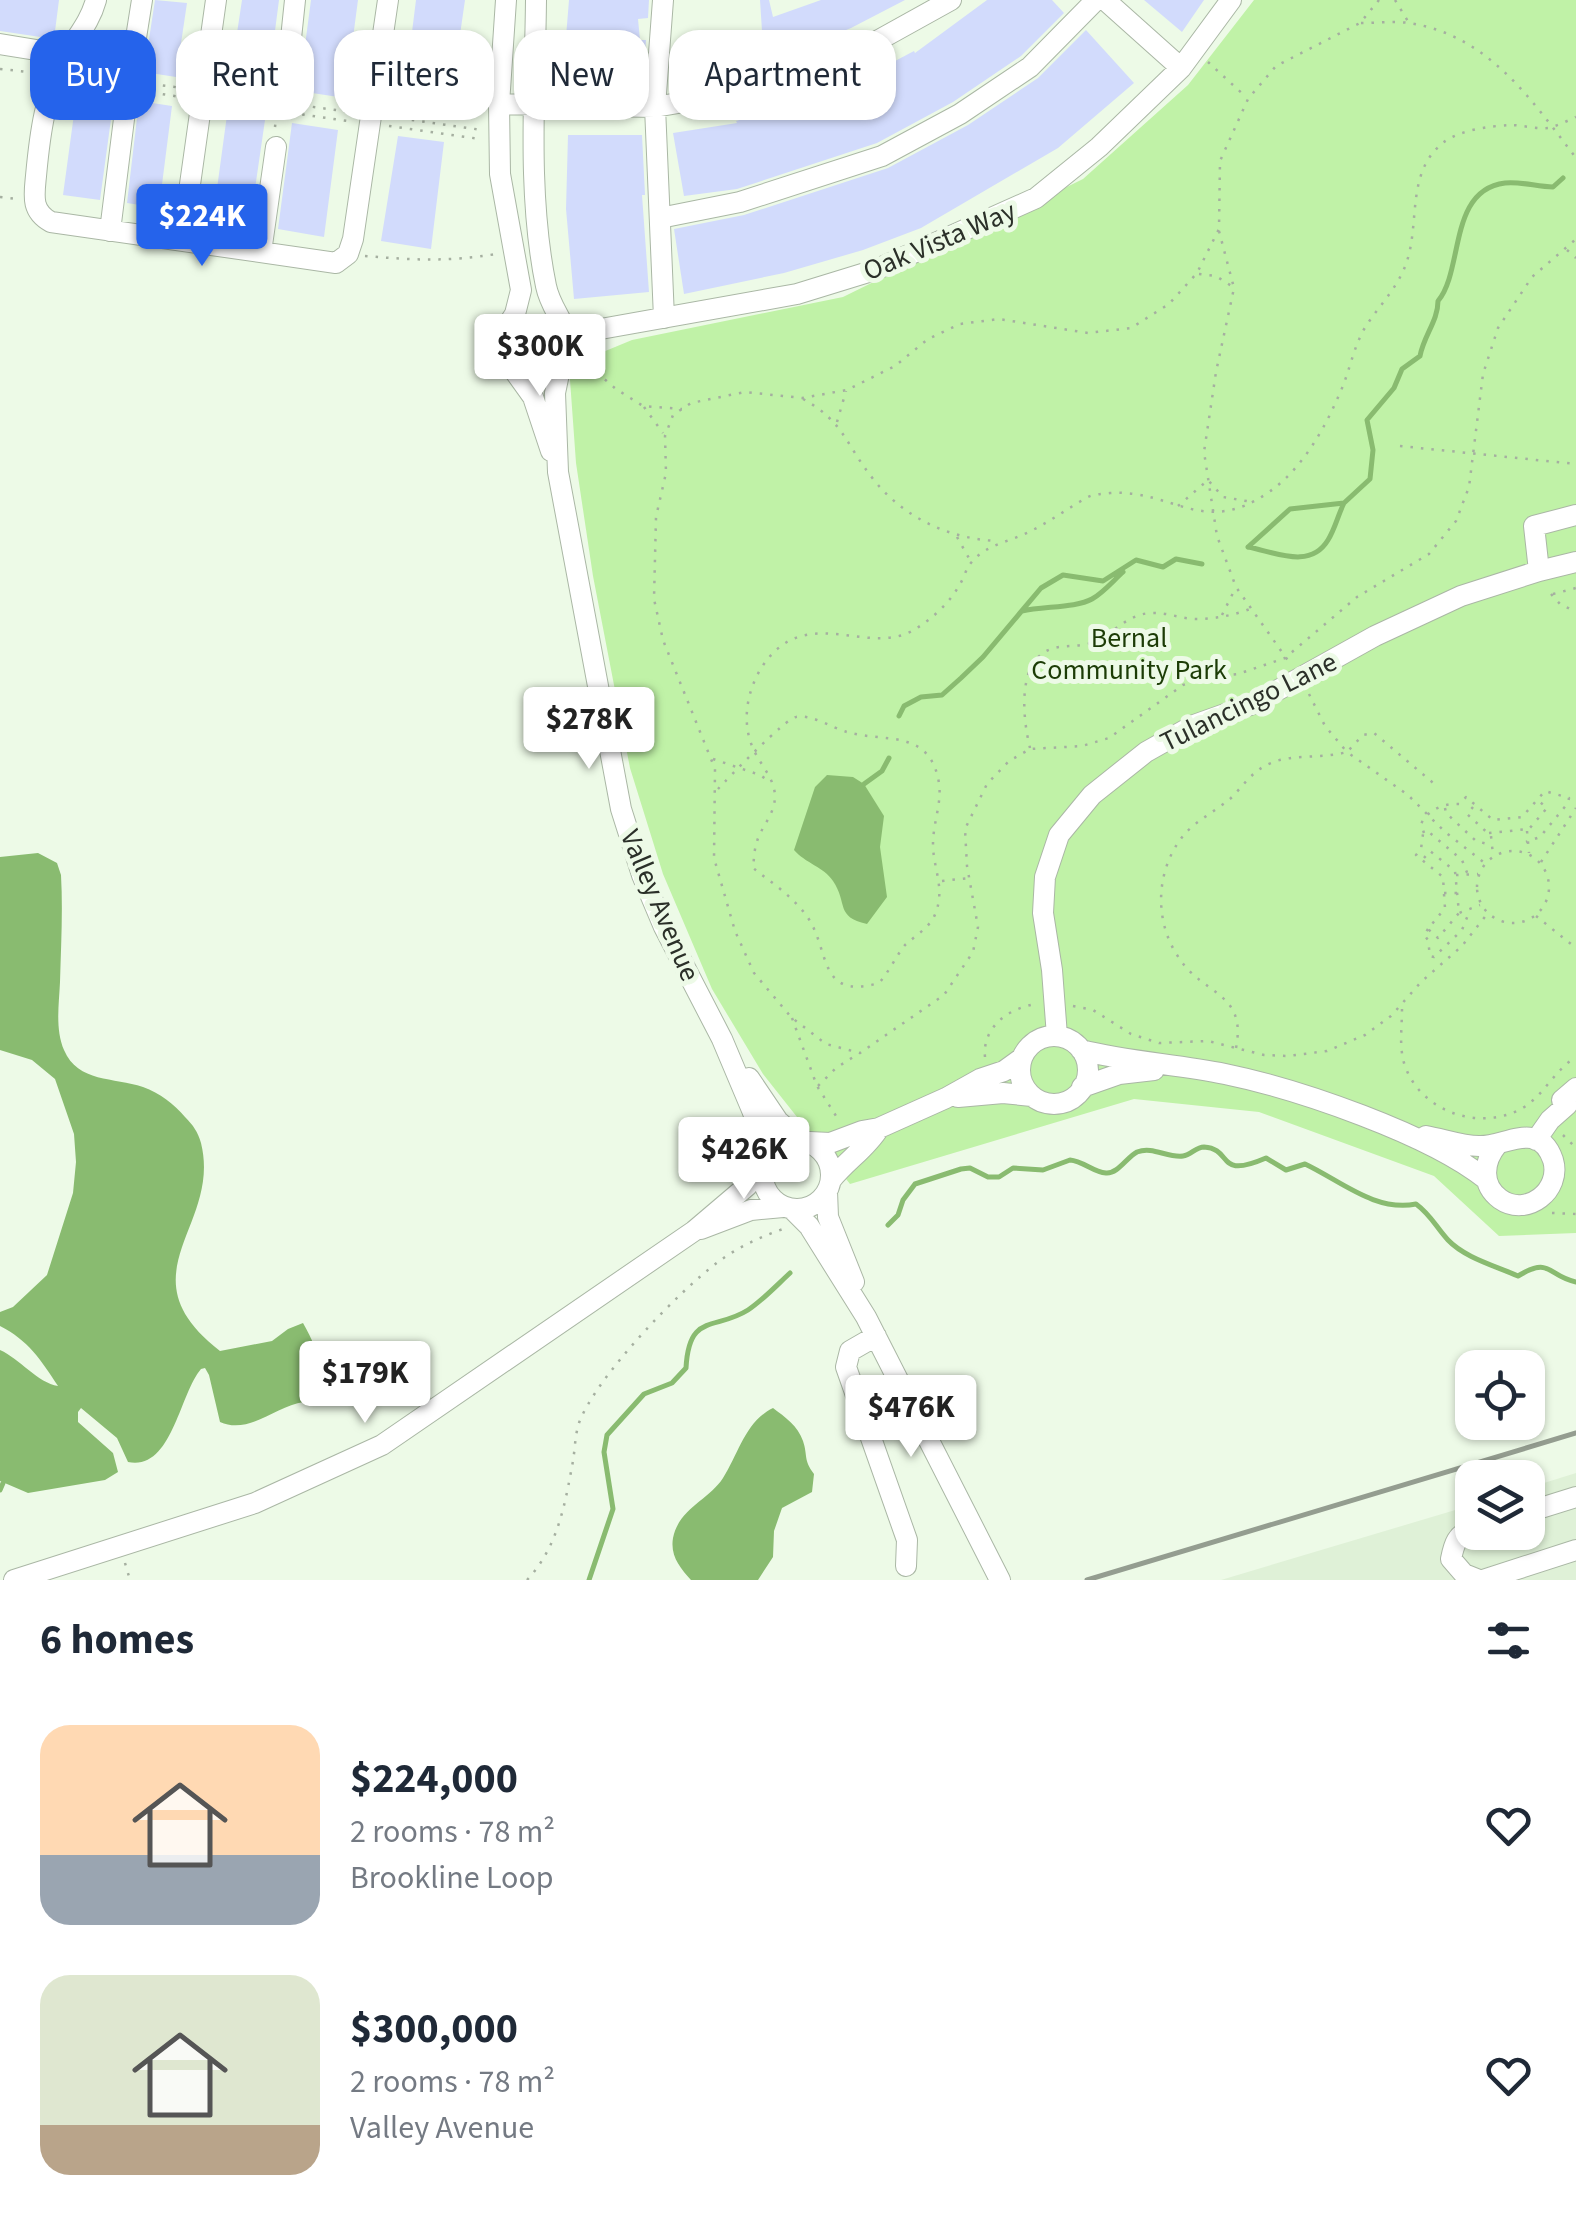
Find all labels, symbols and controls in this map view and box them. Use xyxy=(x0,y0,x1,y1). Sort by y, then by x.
chip: Buy xyxy=(30,30,156,120)
chip: Rent xyxy=(176,30,314,120)
chip: Filters xyxy=(334,30,494,120)
chip: New xyxy=(514,30,649,120)
chip: Apartment xyxy=(669,30,896,120)
pin: $224K xyxy=(132,184,272,269)
street label: Oak Vista Way xyxy=(857,191,1022,291)
text: $224K xyxy=(158,193,246,239)
pin: $300K xyxy=(470,314,610,399)
text: $300K xyxy=(496,323,584,369)
park label: Bernal Community Park xyxy=(1031,618,1227,690)
street label: Tulancingo Lane xyxy=(1153,642,1343,762)
pin: $278K xyxy=(519,687,659,772)
text: $278K xyxy=(545,696,633,742)
street label: Valley Avenue xyxy=(610,823,710,987)
pin: $426K xyxy=(674,1117,814,1202)
text: $426K xyxy=(700,1126,788,1172)
pin: $179K xyxy=(295,1341,435,1426)
text: $179K xyxy=(321,1350,409,1396)
map controls xyxy=(1455,1350,1545,1550)
button: locate xyxy=(1455,1350,1545,1440)
pin: $476K xyxy=(841,1375,981,1460)
text: $476K xyxy=(867,1384,955,1430)
button: layers xyxy=(1455,1460,1545,1550)
text: 6 homes xyxy=(40,1610,194,1670)
icon: filters xyxy=(1481,1613,1536,1668)
text: $224,000 xyxy=(350,1749,518,1809)
icon: home xyxy=(120,1765,240,1885)
icon: heart xyxy=(1481,1798,1536,1853)
text: 2 rooms · 78 m² xyxy=(350,1809,555,1855)
text: Brookline Loop xyxy=(350,1855,554,1901)
text: $300,000 xyxy=(350,1999,518,2059)
icon: home xyxy=(120,2015,240,2135)
icon: heart xyxy=(1481,2048,1536,2103)
text: 2 rooms · 78 m² xyxy=(350,2059,555,2105)
text: Valley Avenue xyxy=(350,2105,534,2151)

